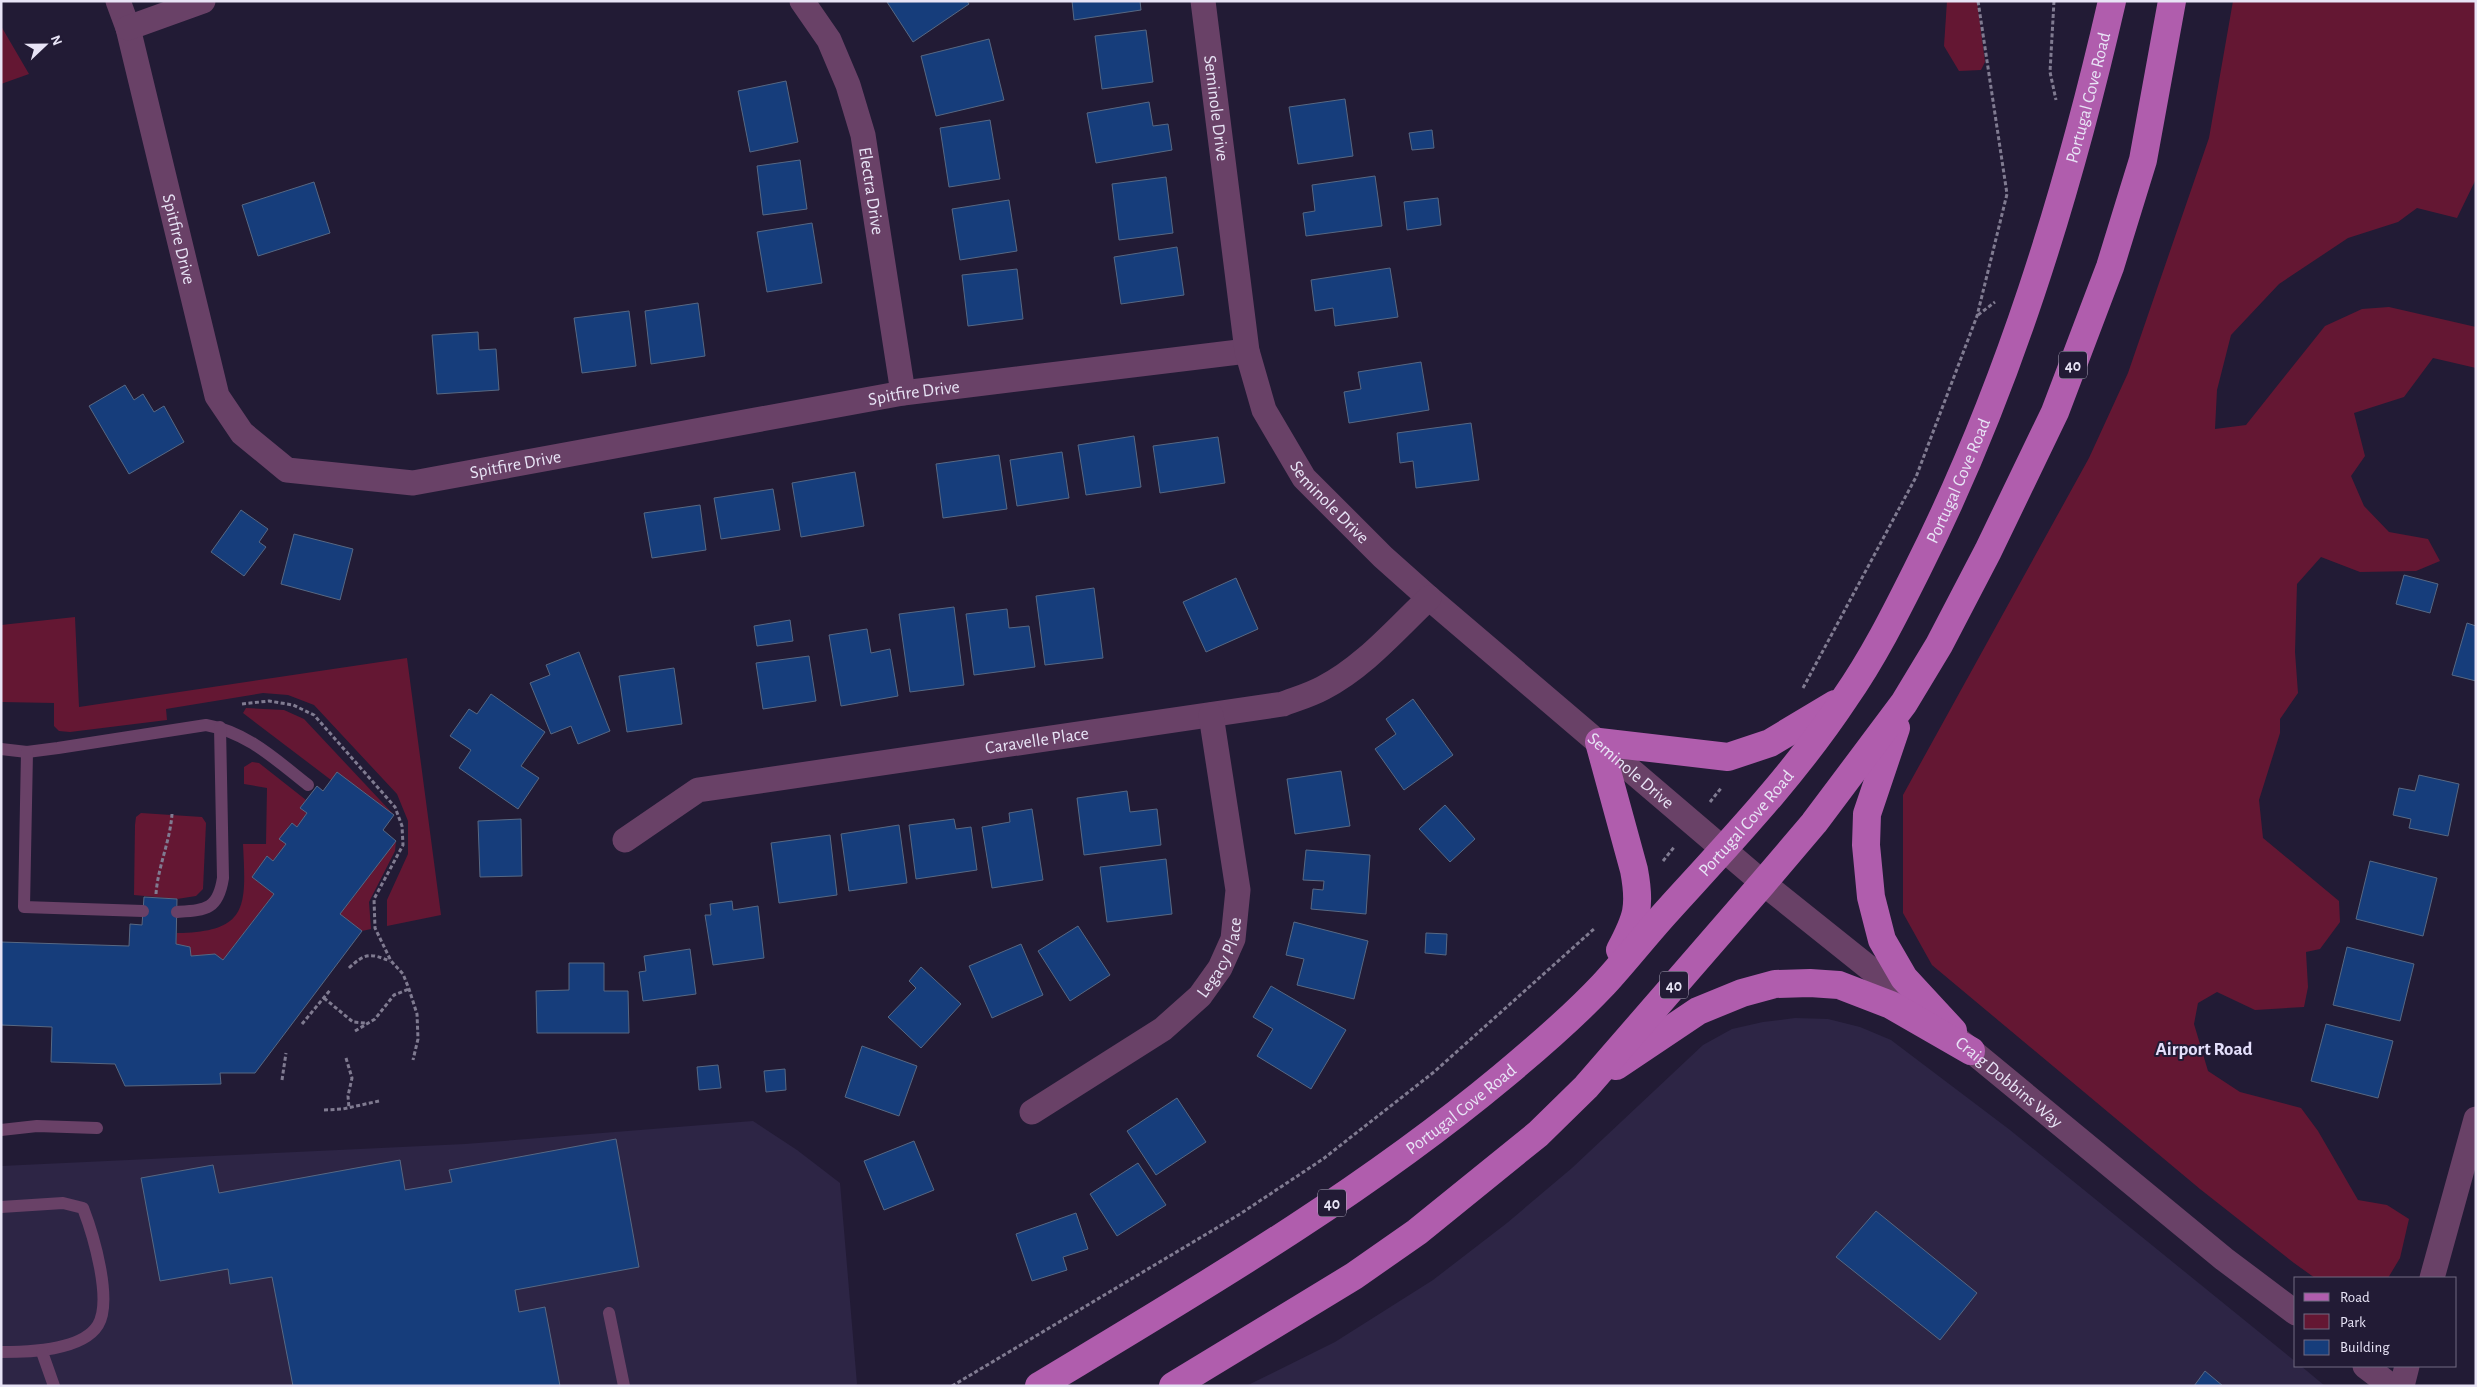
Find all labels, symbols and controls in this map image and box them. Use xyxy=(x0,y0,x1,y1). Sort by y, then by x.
north arrow xyxy=(20,20,70,70)
street label: Portugal Cove Road xyxy=(2063,31,2114,165)
text: N xyxy=(48,33,64,48)
street label: Seminole Drive xyxy=(1200,54,1231,162)
street label: Electra Drive xyxy=(855,146,886,236)
street label: Spitfire Drive xyxy=(158,192,198,286)
road number: 40 xyxy=(2059,352,2087,378)
street label: Spitfire Drive xyxy=(867,378,961,409)
street label: Portugal Cove Road xyxy=(1924,416,1994,546)
street label: Spitfire Drive xyxy=(468,448,563,482)
street label: Seminole Drive xyxy=(1286,458,1372,547)
street label: Caravelle Place xyxy=(984,725,1090,758)
street label: Seminole Drive xyxy=(1584,730,1677,813)
street label: Portugal Cove Road xyxy=(1696,767,1798,880)
street label: Legacy Place xyxy=(1194,917,1245,1001)
road number: 40 xyxy=(1660,972,1688,998)
street label: Craig Dobbins Way xyxy=(1952,1034,2066,1132)
district label: Airport Road xyxy=(2155,1040,2253,1059)
street label: Portugal Cove Road xyxy=(1403,1061,1520,1158)
road number: 40 xyxy=(1318,1190,1346,1216)
legend xyxy=(2294,1277,2457,1367)
text: Road xyxy=(2340,1290,2370,1305)
text: Park xyxy=(2340,1315,2366,1330)
text: Building xyxy=(2340,1340,2390,1355)

